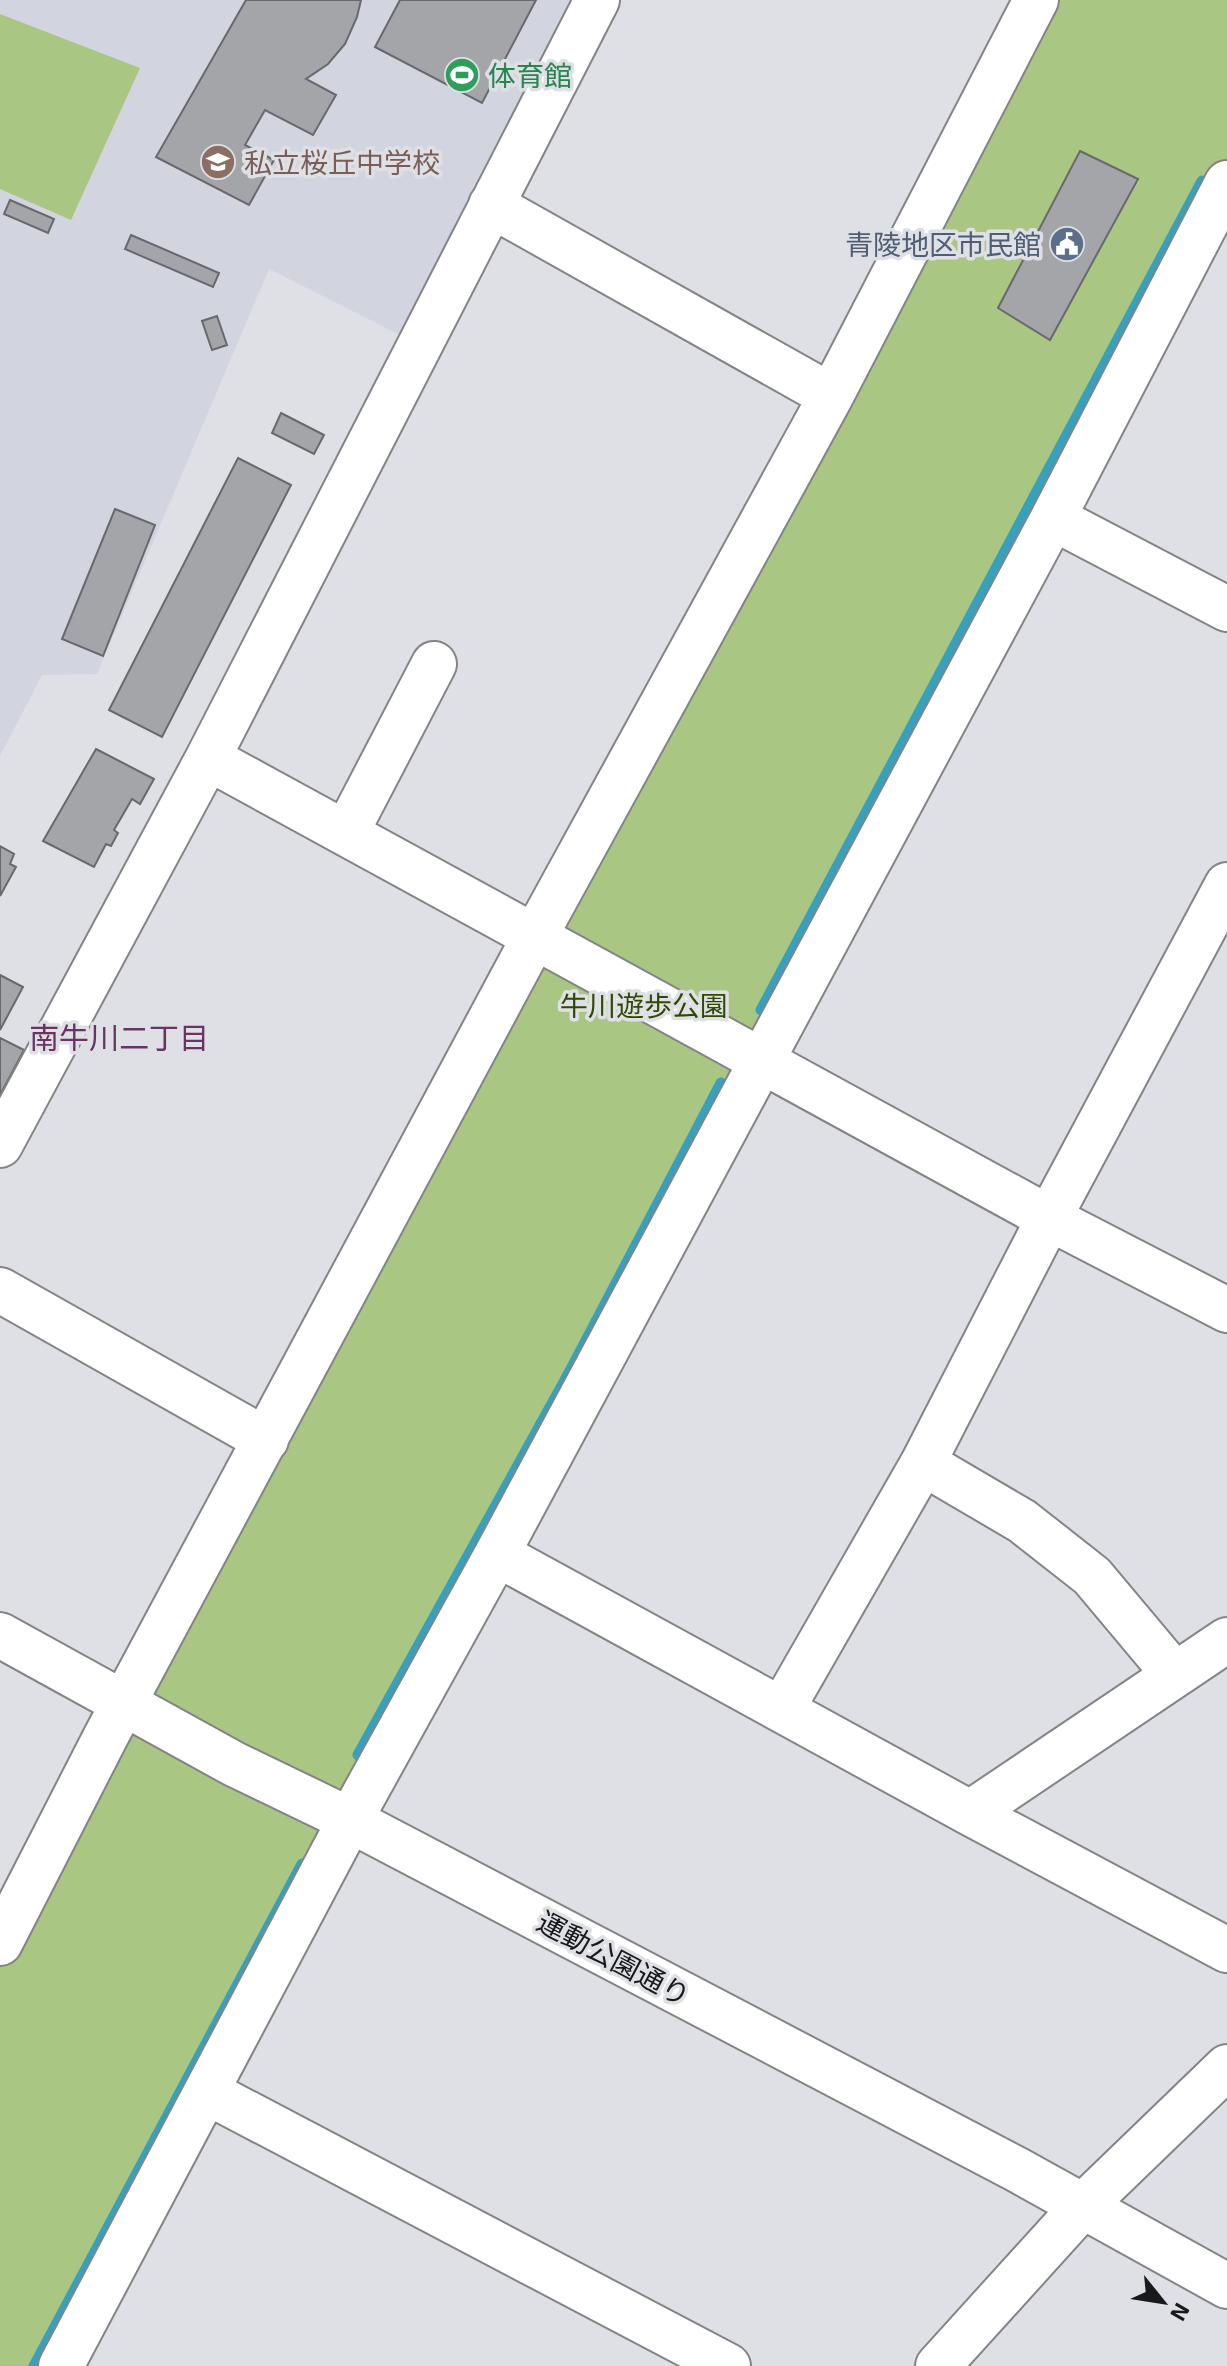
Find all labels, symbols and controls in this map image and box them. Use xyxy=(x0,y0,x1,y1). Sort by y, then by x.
sports icon: 体育館 xyxy=(443,56,481,94)
place label: 体育館 xyxy=(488,58,572,92)
school or university icon: 私立桜丘中学校 xyxy=(199,143,237,181)
place label: 私立桜丘中学校 xyxy=(244,145,440,179)
public building icon: 青陵地区市民館 xyxy=(1048,225,1086,263)
place label: 青陵地区市民館 xyxy=(845,227,1041,261)
park label: 牛川遊歩公園 xyxy=(560,988,728,1022)
district label: 南牛川二丁目 xyxy=(29,1019,209,1055)
street label: 運動公園通り xyxy=(532,1904,696,2012)
north arrow xyxy=(1123,2262,1203,2342)
text: N xyxy=(1166,2299,1196,2326)

